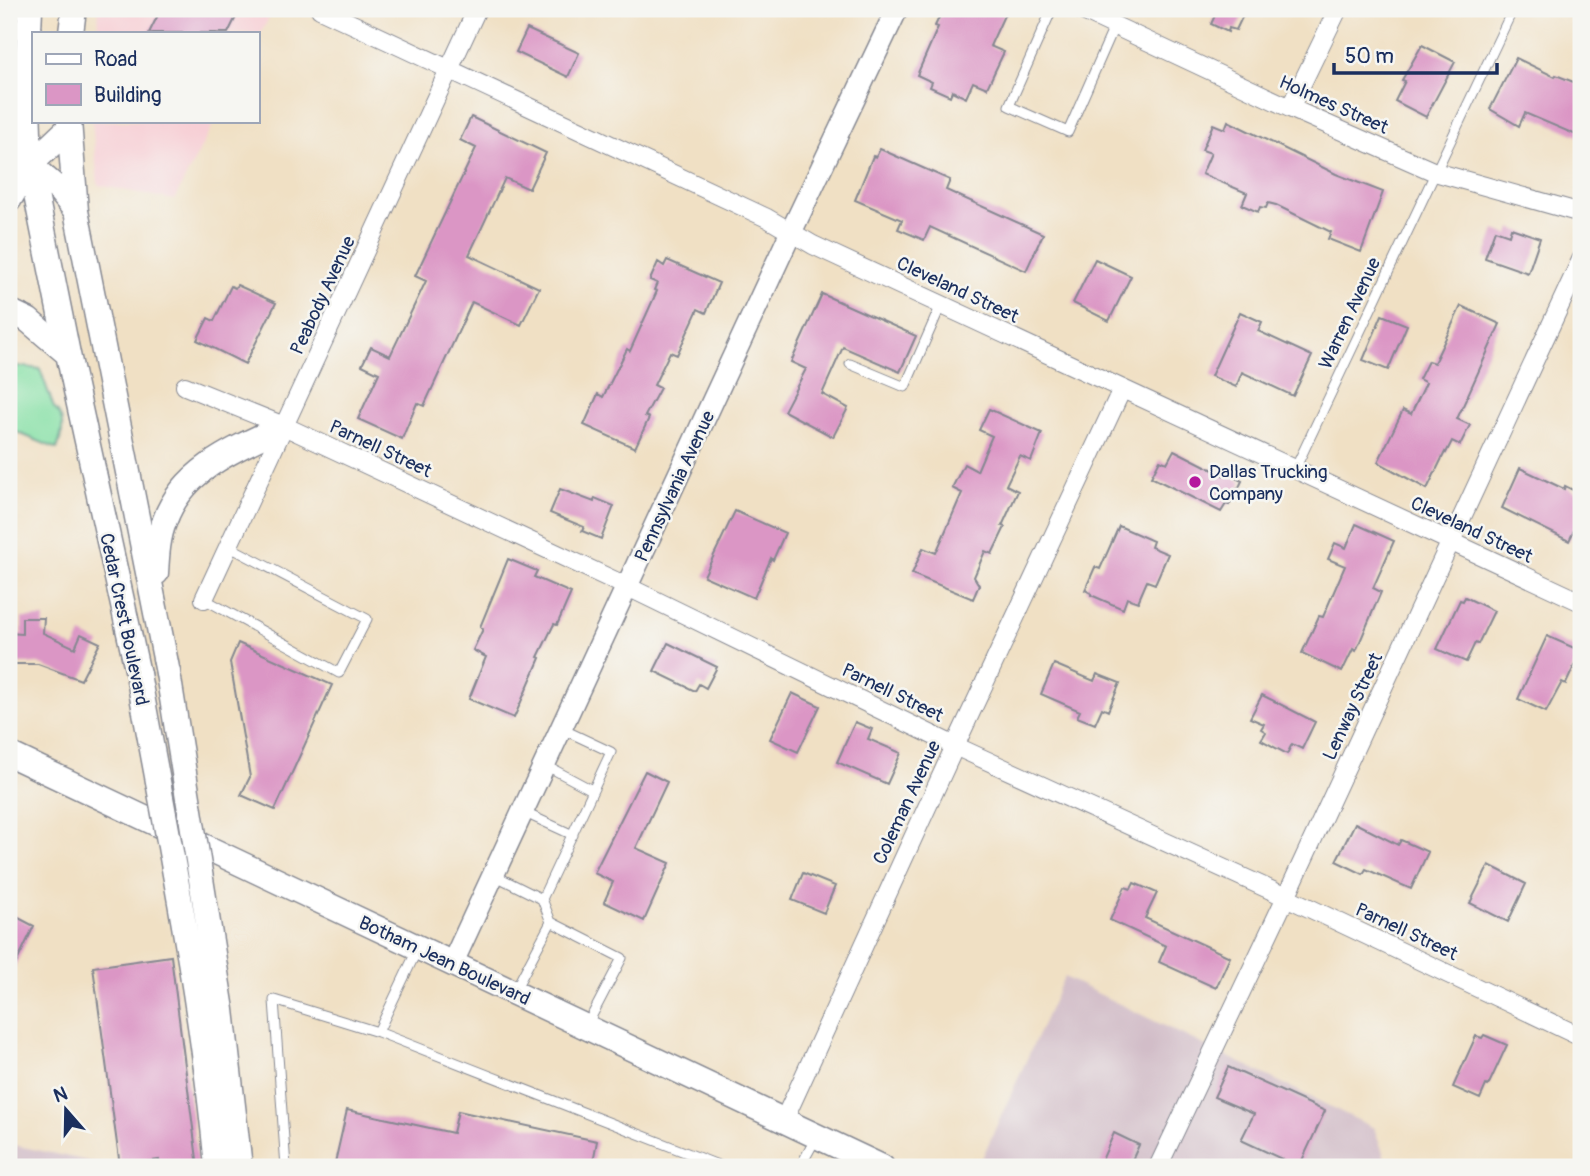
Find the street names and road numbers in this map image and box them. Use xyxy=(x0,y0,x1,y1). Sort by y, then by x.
street label: Holmes Street xyxy=(1275,70,1392,140)
street label: Peabody Avenue xyxy=(285,232,361,359)
street label: Cleveland Street xyxy=(893,251,1023,329)
street label: Warren Avenue xyxy=(1314,253,1387,373)
street label: Pennsylvania Avenue xyxy=(629,406,721,566)
street label: Parnell Street xyxy=(326,415,436,483)
street label: Cleveland Street xyxy=(1407,491,1537,569)
street label: Cedar Crest Boulevard xyxy=(94,531,154,707)
street label: Lenway Street xyxy=(1318,649,1388,764)
street label: Parnell Street xyxy=(838,658,948,728)
street label: Coleman Avenue xyxy=(868,736,946,868)
street label: Parnell Street xyxy=(1352,898,1462,966)
street label: Botham Jean Boulevard xyxy=(355,911,534,1011)

